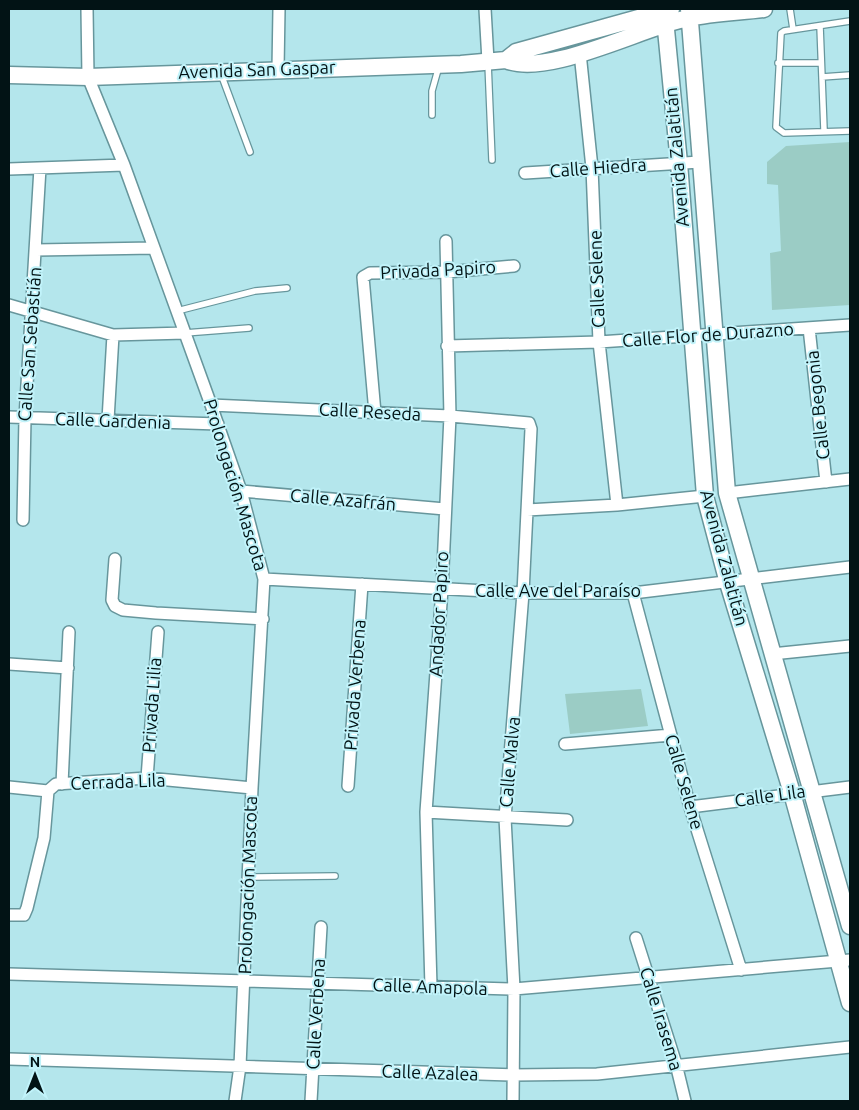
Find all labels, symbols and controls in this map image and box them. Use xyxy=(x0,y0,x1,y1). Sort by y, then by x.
street label: Avenida San Gaspar xyxy=(178,56,336,82)
street label: Avenida Zalatitán xyxy=(660,86,692,228)
street label: Calle Hiedra xyxy=(549,154,647,180)
street label: Calle Selene xyxy=(584,230,608,328)
street label: Privada Papiro xyxy=(380,256,496,282)
street label: Calle San Sebastián xyxy=(14,266,44,422)
street label: Calle Flor de Durazno xyxy=(621,318,795,350)
street label: Calle Begonia xyxy=(801,349,833,461)
street label: Prolongación Mascota xyxy=(200,396,272,573)
street label: Calle Reseda xyxy=(318,398,422,424)
street label: Calle Gardenia xyxy=(55,408,171,432)
street label: Calle Azafrán xyxy=(289,484,397,514)
street label: Avenida Zalatitán xyxy=(697,487,753,628)
street label: Andador Papiro xyxy=(425,551,451,677)
street label: Calle Ave del Paraíso xyxy=(475,580,641,600)
street label: Privada Verbena xyxy=(339,619,369,751)
street label: Privada Lilia xyxy=(138,656,164,753)
street label: Calle Malva xyxy=(495,716,523,808)
street label: Calle Selene xyxy=(662,732,708,832)
street label: Cerrada Lila xyxy=(70,769,166,793)
street label: Calle Lila xyxy=(733,780,807,810)
street label: Prolongación Mascota xyxy=(234,795,260,975)
street label: Calle Verbena xyxy=(302,958,328,1070)
street label: Calle Irasema xyxy=(637,965,687,1073)
street label: Calle Amapola xyxy=(372,974,488,998)
north arrow xyxy=(10,1050,60,1100)
text: N xyxy=(30,1054,40,1070)
street label: Calle Azalea xyxy=(381,1060,479,1084)

